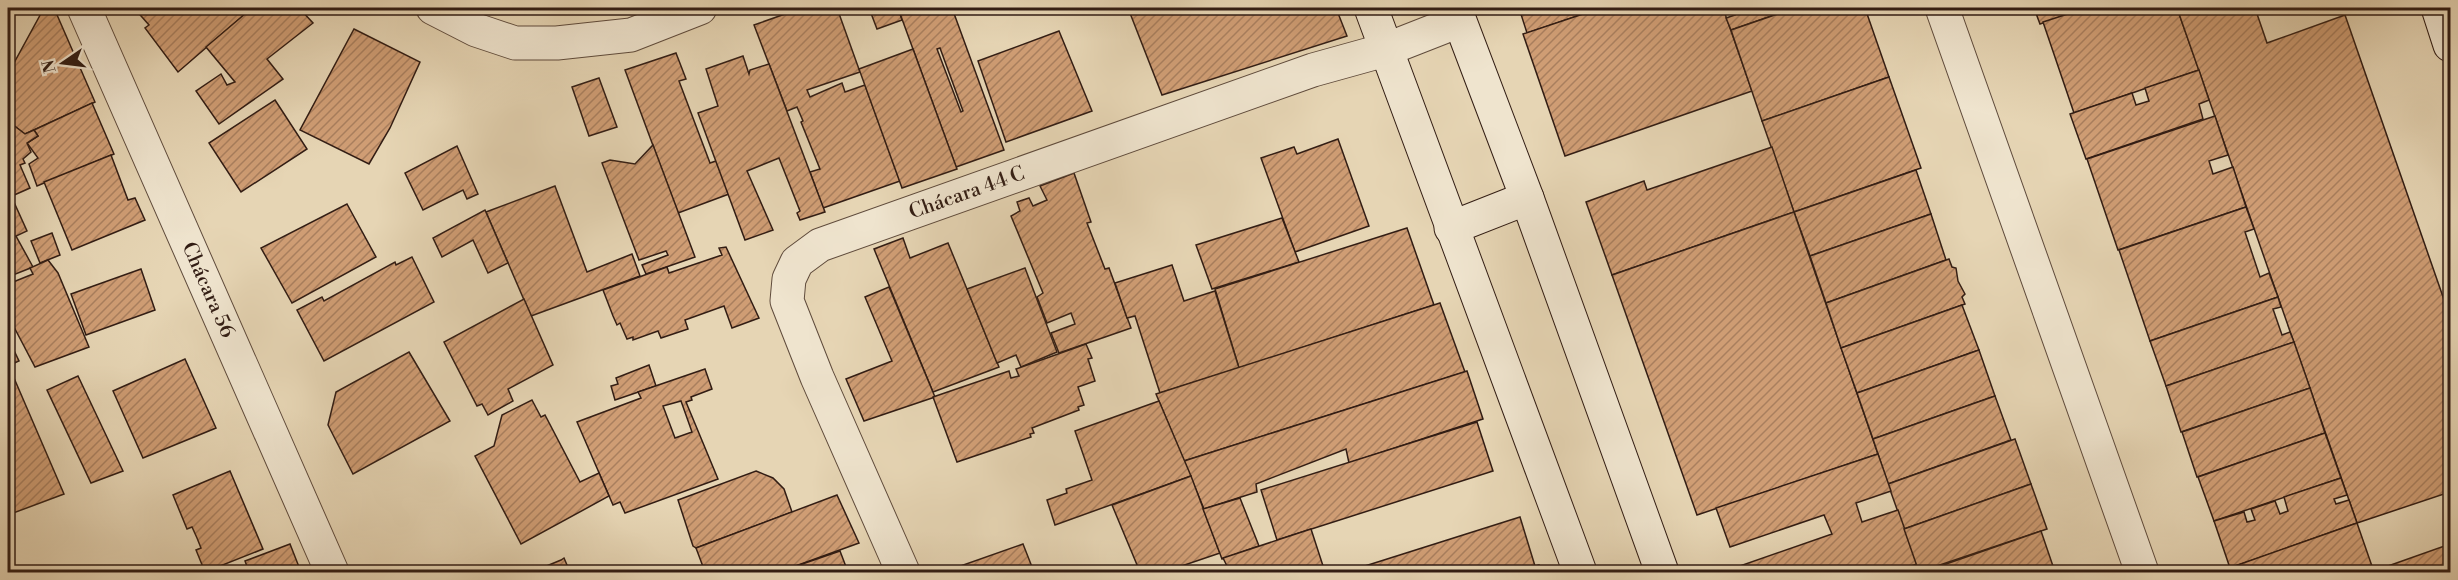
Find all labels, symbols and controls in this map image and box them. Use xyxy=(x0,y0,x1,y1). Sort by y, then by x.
north arrow xyxy=(33,33,93,93)
text: N xyxy=(38,57,61,75)
street label: Chácara 44 C xyxy=(906,161,1028,225)
street label: Chácara 56 xyxy=(176,238,240,342)

